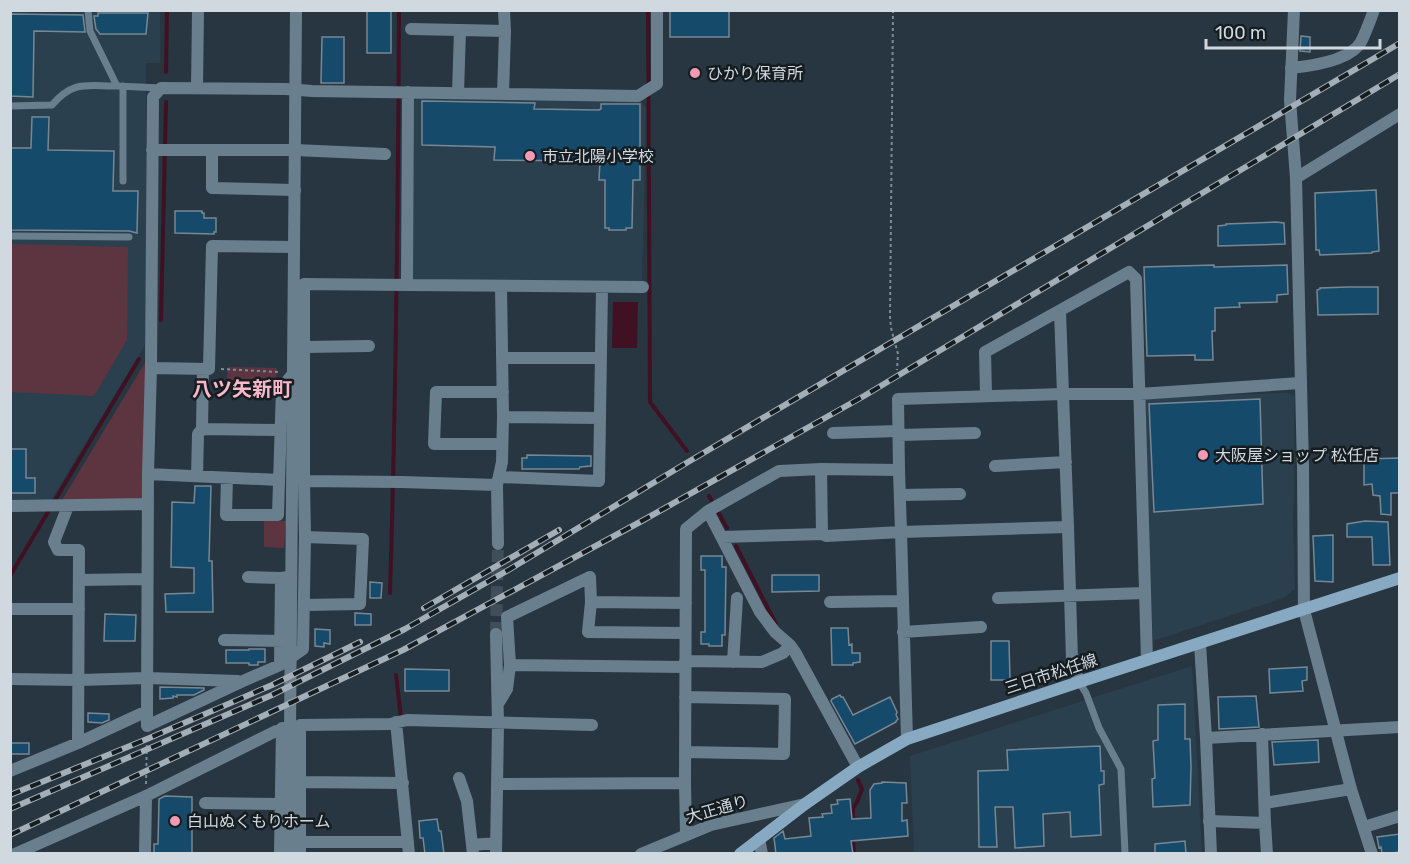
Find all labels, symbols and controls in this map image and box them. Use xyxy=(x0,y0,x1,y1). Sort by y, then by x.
scale bar xyxy=(1206,12,1380,50)
text: 100 m xyxy=(1215,22,1266,44)
place label: ひかり保育所 xyxy=(707,64,803,83)
marker: ひかり保育所 xyxy=(688,66,702,80)
place label: 市立北陽小学校 xyxy=(542,147,654,166)
marker: 市立北陽小学校 xyxy=(523,149,537,163)
district label: 八ツ矢新町 xyxy=(192,377,292,401)
place label: 大阪屋ショップ 松任店 xyxy=(1215,446,1379,465)
marker: 大阪屋ショップ 松任店 xyxy=(1196,448,1210,462)
street label: 三日市松任線 xyxy=(1002,650,1100,698)
street label: 大正通り xyxy=(684,791,750,827)
place label: 白山ぬくもりホーム xyxy=(187,812,331,831)
marker: 白山ぬくもりホーム xyxy=(168,814,182,828)

